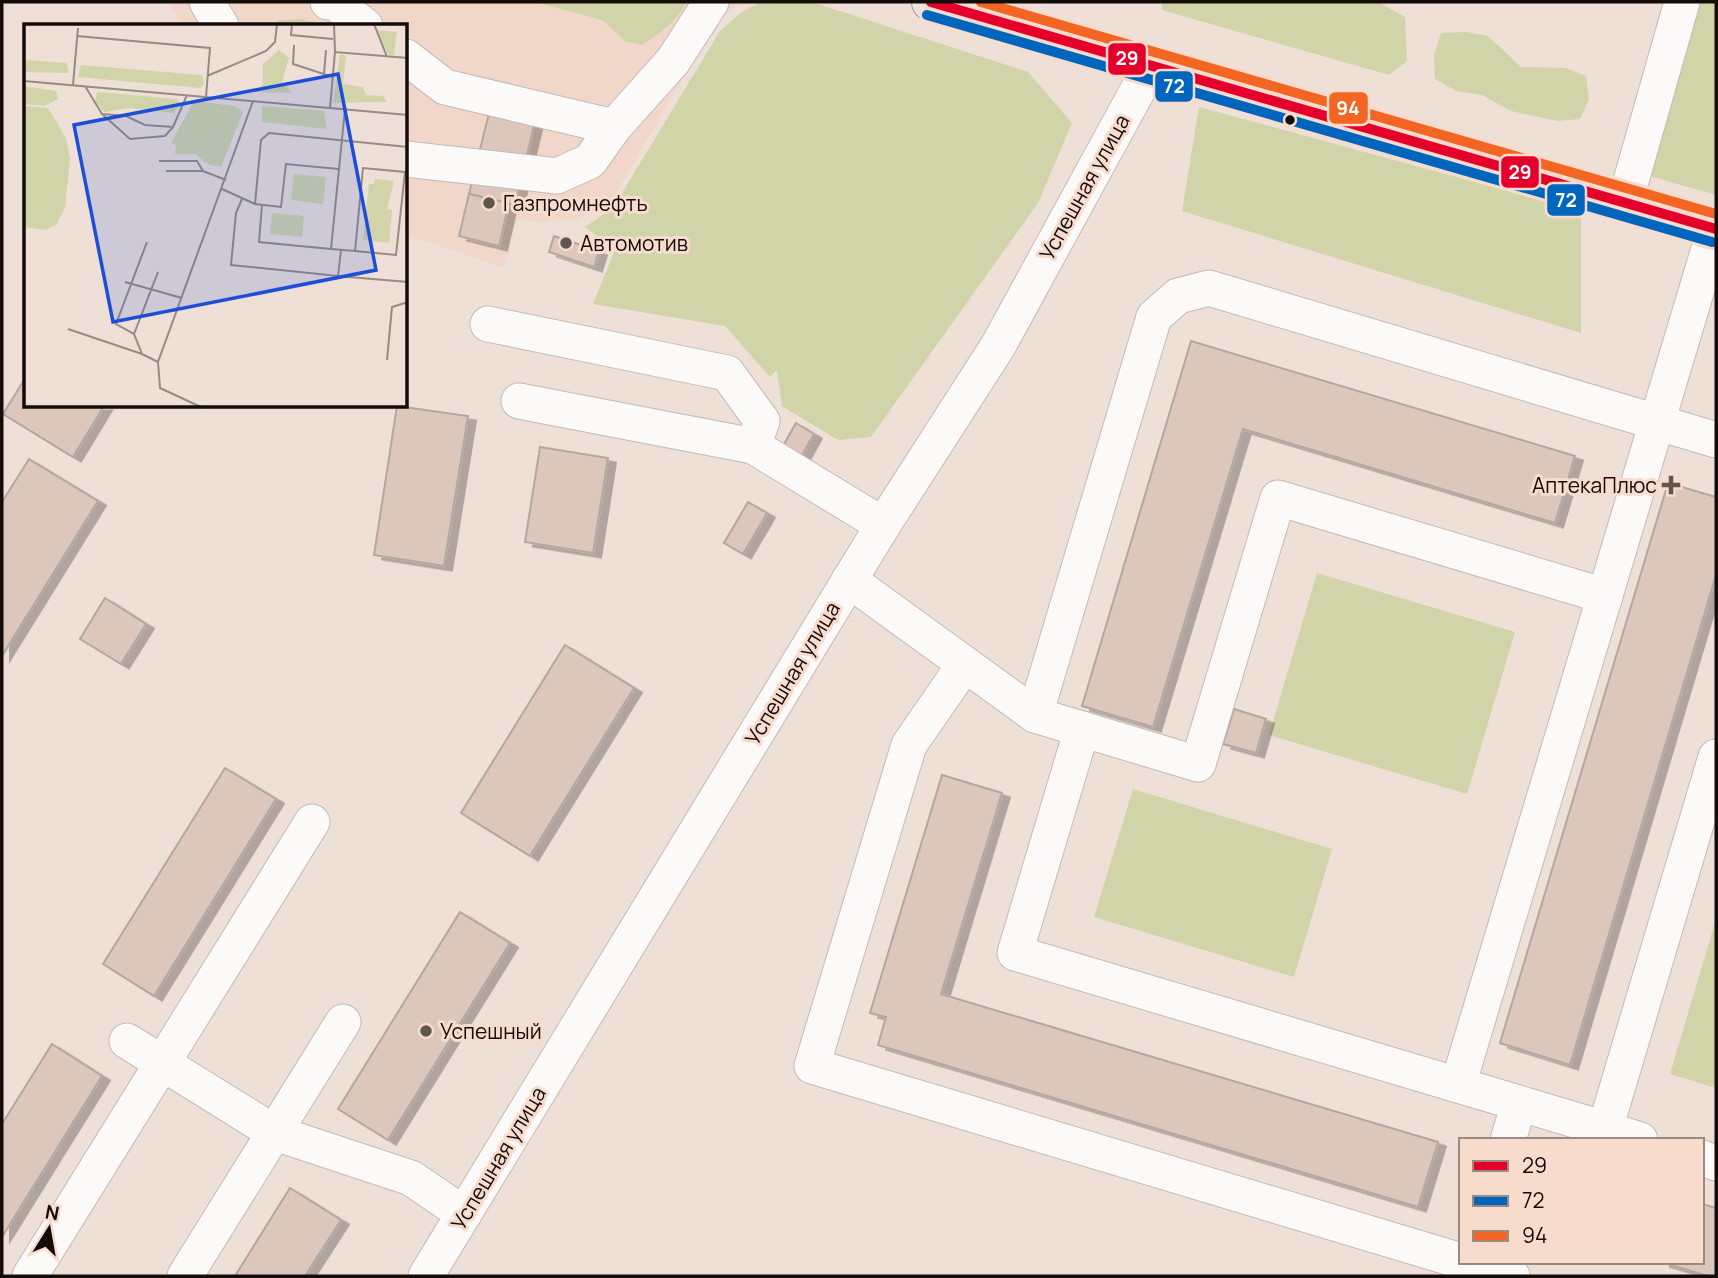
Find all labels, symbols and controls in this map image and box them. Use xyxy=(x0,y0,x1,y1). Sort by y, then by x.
inset map xyxy=(24,24,408,408)
line badge: 29 xyxy=(1107,42,1147,76)
text: 29 xyxy=(1115,45,1139,71)
line badge: 72 xyxy=(1154,70,1194,103)
text: 72 xyxy=(1163,73,1185,99)
line badge: 94 xyxy=(1328,91,1369,125)
text: 94 xyxy=(1336,95,1360,121)
street label: Успешная улица xyxy=(1032,109,1136,265)
unlabelled marker xyxy=(1283,113,1297,127)
line badge: 29 xyxy=(1500,155,1540,189)
text: 29 xyxy=(1508,159,1532,185)
line badge: 72 xyxy=(1546,183,1586,217)
text: 72 xyxy=(1555,187,1577,213)
place label: Газпромнефть xyxy=(503,189,648,217)
marker: Газпромнефть xyxy=(481,195,497,211)
place label: Автомотив xyxy=(580,229,688,257)
marker: Автомотив xyxy=(558,235,574,251)
place label: АптекаПлюс xyxy=(1532,471,1657,499)
marker: АптекаПлюс xyxy=(1663,477,1679,493)
street label: Успешная улица xyxy=(738,596,846,750)
place label: Успешный xyxy=(440,1017,542,1045)
marker: Успешный xyxy=(418,1023,434,1039)
street label: Успешная улица xyxy=(444,1081,552,1235)
legend xyxy=(1459,1138,1704,1264)
text: 29 xyxy=(1522,1151,1547,1179)
text: 72 xyxy=(1522,1186,1545,1214)
north arrow xyxy=(14,1194,84,1264)
text: N xyxy=(43,1198,61,1226)
text: 94 xyxy=(1522,1221,1547,1249)

